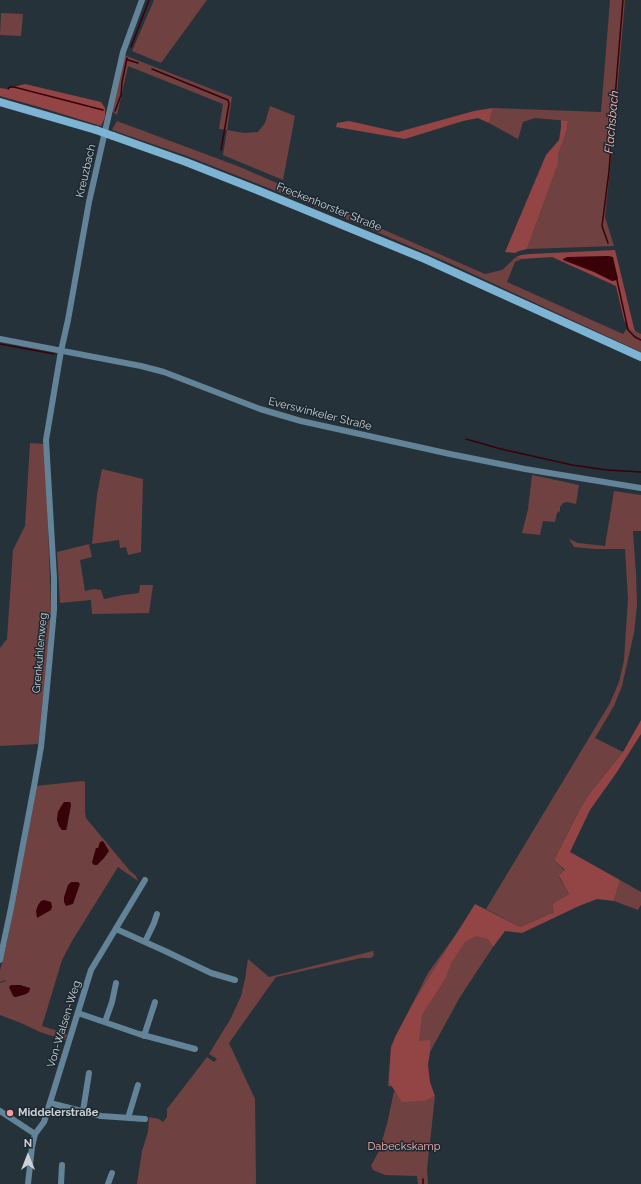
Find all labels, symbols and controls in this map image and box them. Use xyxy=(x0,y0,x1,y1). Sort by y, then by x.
water label: Flachsbach xyxy=(602,90,622,154)
street label: Kreuzbach xyxy=(73,143,99,199)
street label: Freckenhorster Straße xyxy=(275,180,383,234)
street label: Everswinkeler Straße xyxy=(267,395,373,433)
street label: Grenkuhlenweg xyxy=(30,612,50,694)
street label: Von-Walsen-Weg xyxy=(44,979,84,1069)
place label: Middelerstraße xyxy=(18,1106,98,1120)
marker: Middelerstraße xyxy=(5,1108,15,1118)
north arrow xyxy=(8,1136,48,1176)
text: N xyxy=(24,1137,32,1150)
park label: Dabeckskamp xyxy=(368,1140,440,1154)

